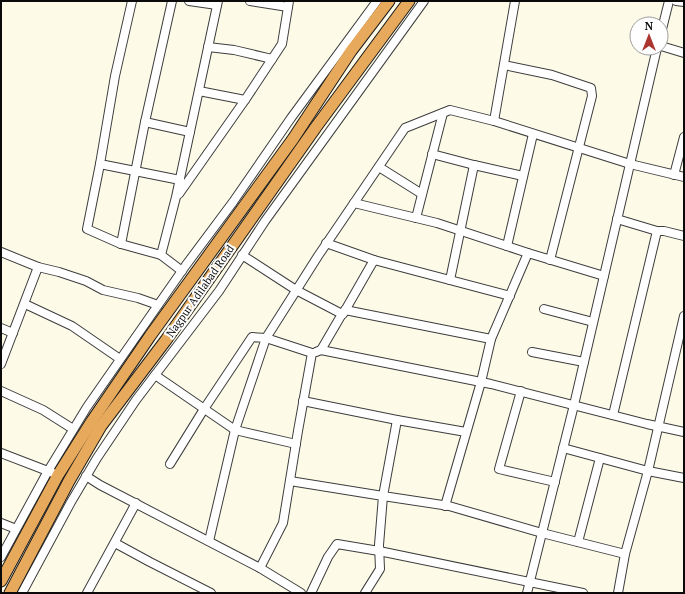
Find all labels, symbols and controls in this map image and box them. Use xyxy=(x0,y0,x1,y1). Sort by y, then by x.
north arrow xyxy=(629,16,669,56)
text: N xyxy=(645,19,654,33)
street label: Nagpur Adilabad Road xyxy=(163,242,237,340)

